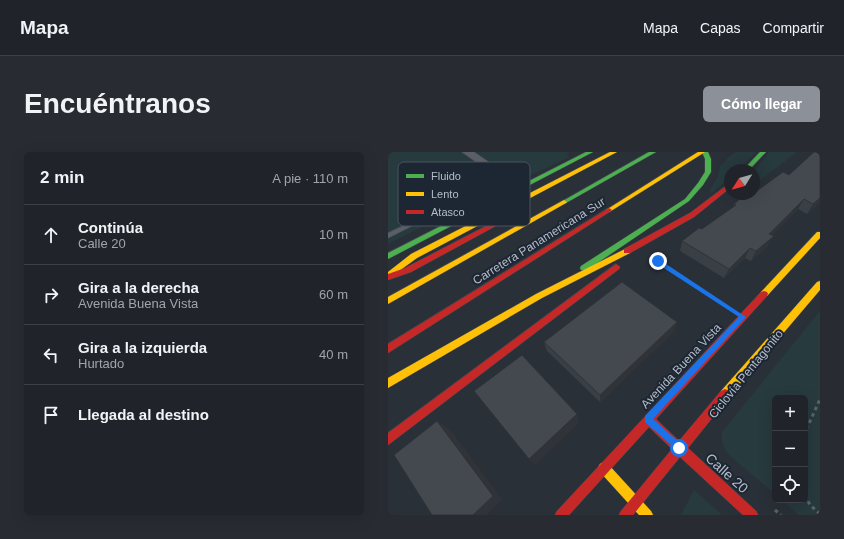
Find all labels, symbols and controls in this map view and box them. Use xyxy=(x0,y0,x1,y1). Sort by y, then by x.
text: Mapa xyxy=(20,17,69,38)
text: Mapa xyxy=(643,20,678,36)
text: Capas xyxy=(700,20,741,36)
text: Compartir xyxy=(763,20,824,36)
button: Cómo llegar xyxy=(703,86,820,122)
text: Encuéntranos xyxy=(24,88,211,119)
legend xyxy=(398,162,530,226)
north arrow xyxy=(724,164,760,200)
text: 2 min xyxy=(40,168,84,187)
text: Fluido xyxy=(431,170,461,182)
text: A pie · 110 m xyxy=(272,171,348,186)
text: Lento xyxy=(431,188,459,200)
street label: Carretera Panamericana Sur xyxy=(470,194,608,288)
text: Atasco xyxy=(431,206,465,218)
text: Continúa xyxy=(78,219,143,236)
icon: ahead xyxy=(40,224,62,246)
text: 10 m xyxy=(319,227,348,242)
text: Calle 20 xyxy=(78,236,126,251)
route end xyxy=(649,252,667,270)
text: Gira a la derecha xyxy=(78,279,199,296)
icon: right xyxy=(40,284,62,306)
text: 60 m xyxy=(319,287,348,302)
text: Avenida Buena Vista xyxy=(78,296,198,311)
street label: Avenida Buena Vista xyxy=(638,320,724,411)
street label: Ciclovía Pentagonito xyxy=(706,327,786,421)
text: Gira a la izquierda xyxy=(78,339,207,356)
icon: left xyxy=(40,344,62,366)
text: 40 m xyxy=(319,347,348,362)
text: Hurtado xyxy=(78,356,124,371)
map controls xyxy=(772,395,808,503)
button: + xyxy=(772,395,808,431)
icon: arrive xyxy=(40,404,62,426)
text: Llegada al destino xyxy=(78,406,209,423)
button: − xyxy=(772,431,808,467)
route start xyxy=(670,439,688,457)
street label: Calle 20 xyxy=(703,450,752,496)
button: locate xyxy=(772,467,808,503)

